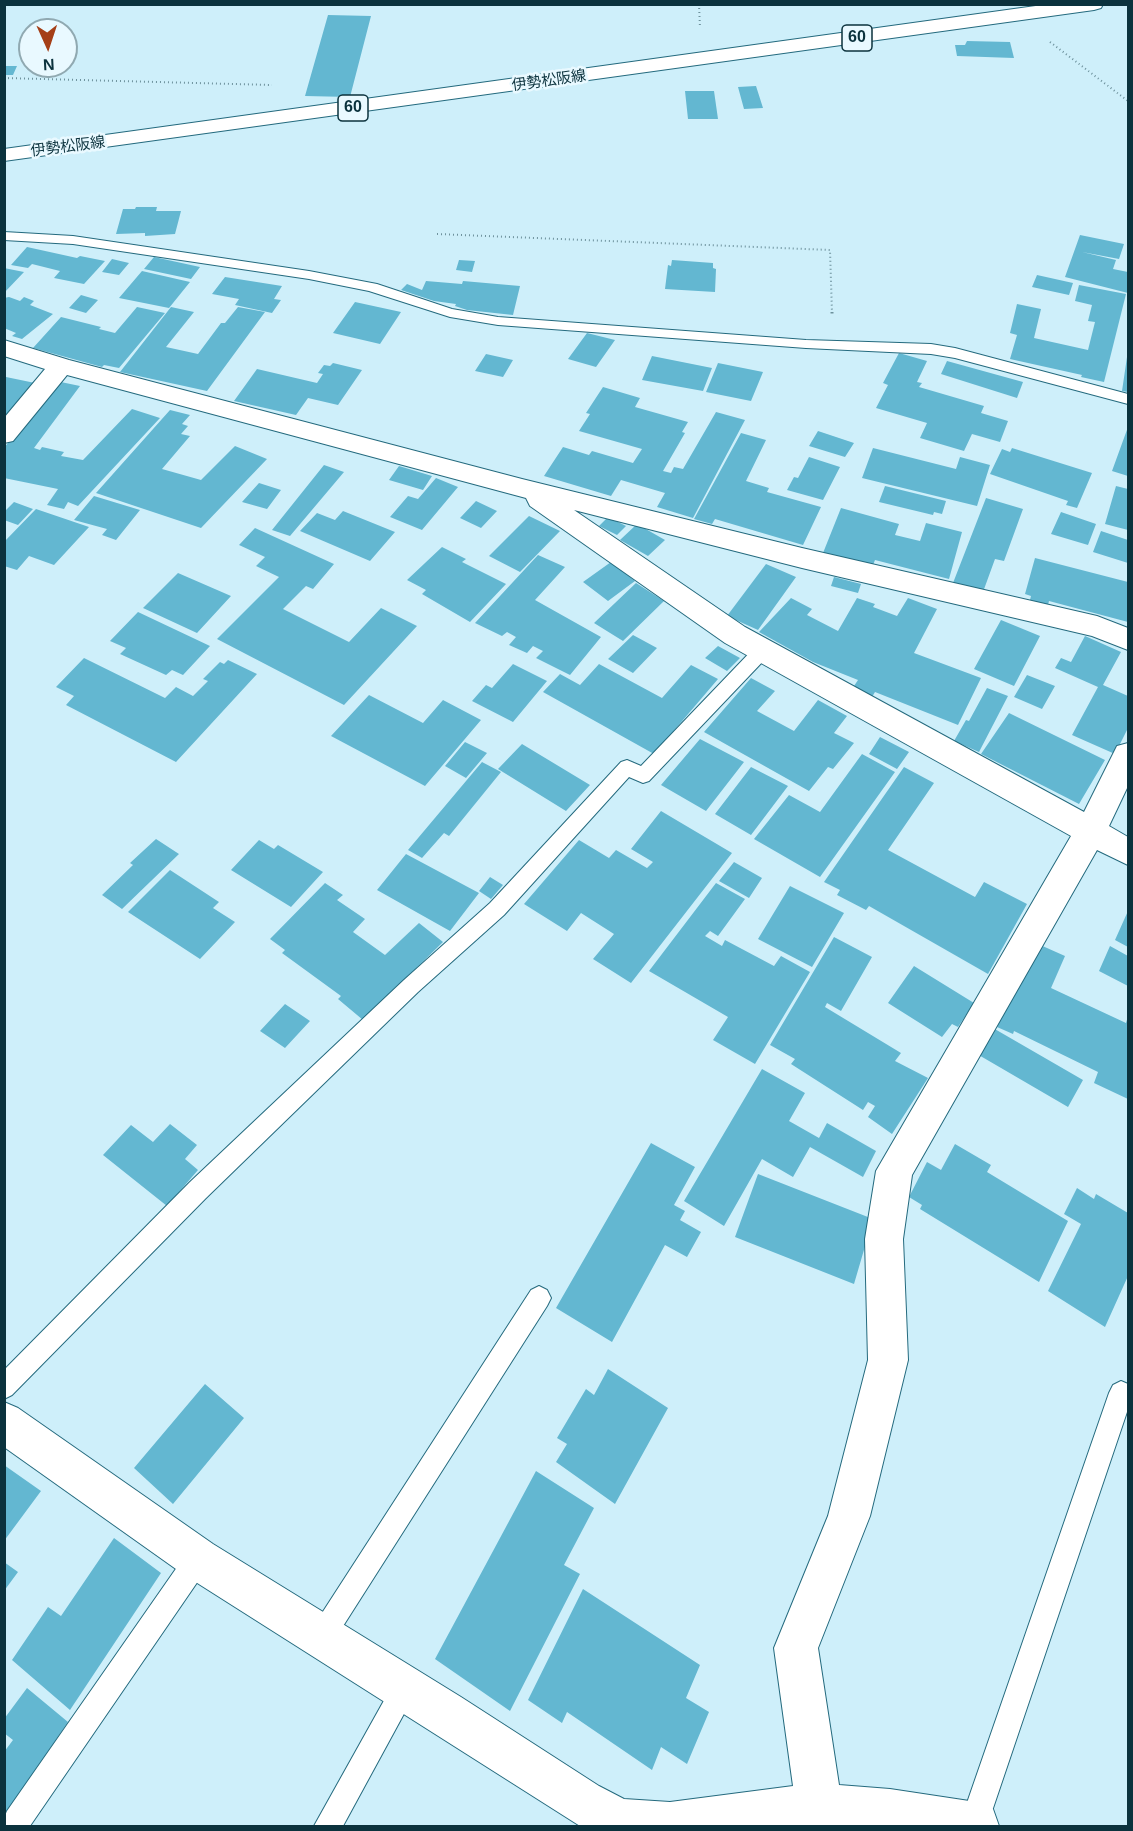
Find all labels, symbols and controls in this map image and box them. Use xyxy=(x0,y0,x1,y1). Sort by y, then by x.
north arrow xyxy=(18,18,78,78)
road number: 60 xyxy=(842,25,872,51)
text: N xyxy=(43,56,55,73)
street label: 伊勢松阪線 xyxy=(511,67,587,95)
road number: 60 xyxy=(338,95,368,121)
street label: 伊勢松阪線 xyxy=(30,133,106,161)

